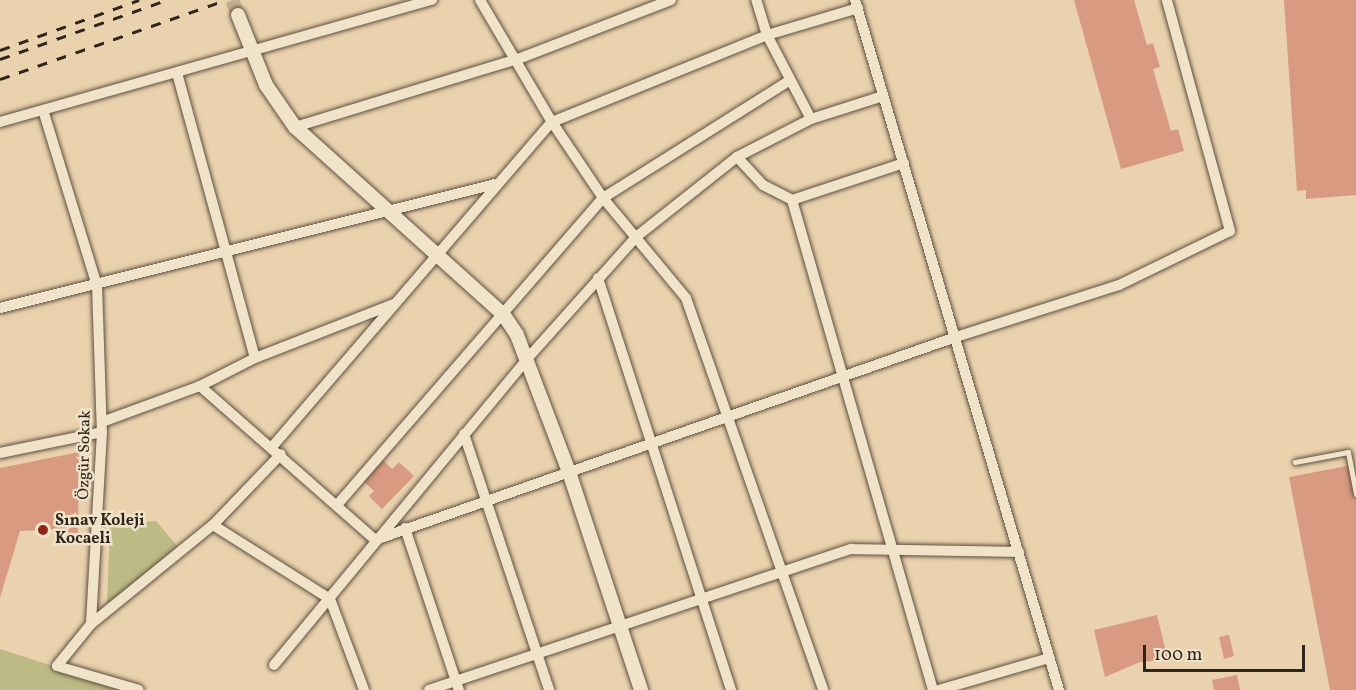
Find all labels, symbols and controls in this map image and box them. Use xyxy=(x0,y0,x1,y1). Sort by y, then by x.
street label: Özgür Sokak xyxy=(75,410,95,500)
place label: Sınav Koleji Kocaeli xyxy=(55,511,145,549)
marker: Sınav Koleji Kocaeli xyxy=(36,523,50,537)
scale bar xyxy=(1146,633,1308,671)
text: 100 m xyxy=(1154,643,1203,668)

